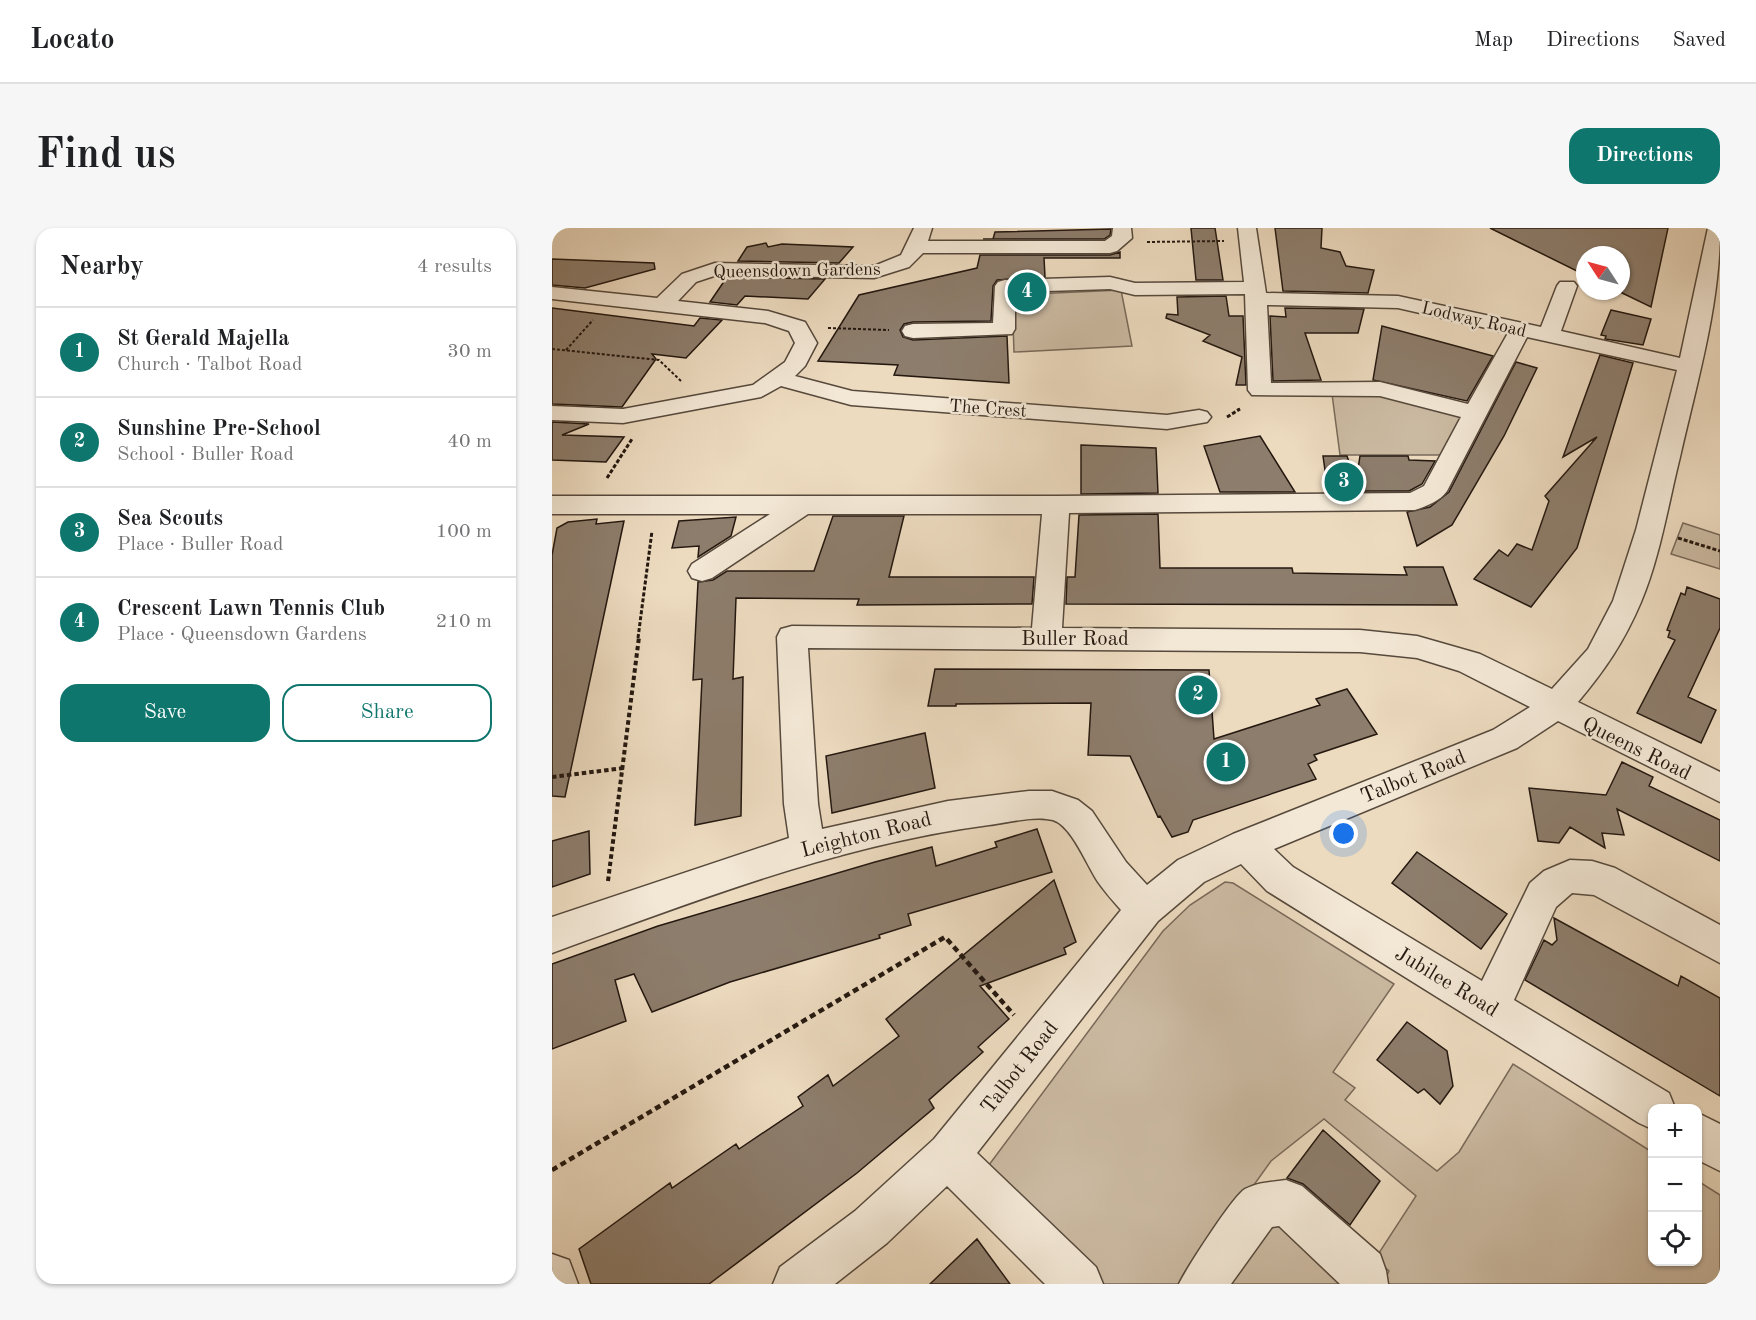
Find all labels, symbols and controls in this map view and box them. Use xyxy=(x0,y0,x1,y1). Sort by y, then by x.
text: Locato xyxy=(30,27,115,55)
text: Map xyxy=(1474,30,1513,51)
text: Directions xyxy=(1546,30,1640,51)
text: Saved xyxy=(1673,30,1726,51)
button: Directions xyxy=(1569,128,1720,184)
text: Find us xyxy=(36,135,175,177)
north arrow xyxy=(1576,246,1630,300)
text: Nearby xyxy=(60,254,144,280)
text: 4 results xyxy=(417,257,492,277)
street label: Queensdown Gardens xyxy=(713,261,881,281)
pin: 4 xyxy=(1008,270,1046,314)
street label: Lodway Road xyxy=(1420,299,1528,341)
text: St Gerald Majella xyxy=(117,328,289,350)
text: 1 xyxy=(74,342,85,362)
text: 30 m xyxy=(447,342,492,362)
text: Church · Talbot Road xyxy=(117,355,302,375)
street label: The Crest xyxy=(948,397,1027,421)
text: Sunshine Pre-School xyxy=(117,418,321,440)
text: 2 xyxy=(74,432,85,452)
text: 40 m xyxy=(447,432,492,452)
text: School · Buller Road xyxy=(117,445,294,465)
pin: 3 xyxy=(1324,460,1364,504)
text: Sea Scouts xyxy=(117,508,223,530)
text: 3 xyxy=(74,522,85,542)
text: 100 m xyxy=(436,522,492,542)
text: Place · Buller Road xyxy=(117,535,283,555)
text: Crescent Lawn Tennis Club xyxy=(117,598,385,620)
text: 4 xyxy=(74,612,85,632)
text: 210 m xyxy=(436,612,492,632)
text: Place · Queensdown Gardens xyxy=(117,625,367,645)
street label: Buller Road xyxy=(1021,629,1129,650)
pin: 2 xyxy=(1178,672,1218,718)
button: Save xyxy=(60,684,270,742)
button: Share xyxy=(282,684,492,742)
street label: Queens Road xyxy=(1579,714,1694,785)
pin: 1 xyxy=(1206,740,1246,784)
street label: Talbot Road xyxy=(1358,747,1469,808)
street label: Leighton Road xyxy=(799,809,934,862)
your location xyxy=(1329,819,1358,848)
street label: Jubilee Road xyxy=(1391,943,1502,1021)
street label: Talbot Road xyxy=(978,1018,1063,1118)
map controls xyxy=(1648,1104,1702,1266)
button: + xyxy=(1648,1104,1702,1158)
button: − xyxy=(1648,1158,1702,1212)
button: locate xyxy=(1648,1212,1702,1266)

